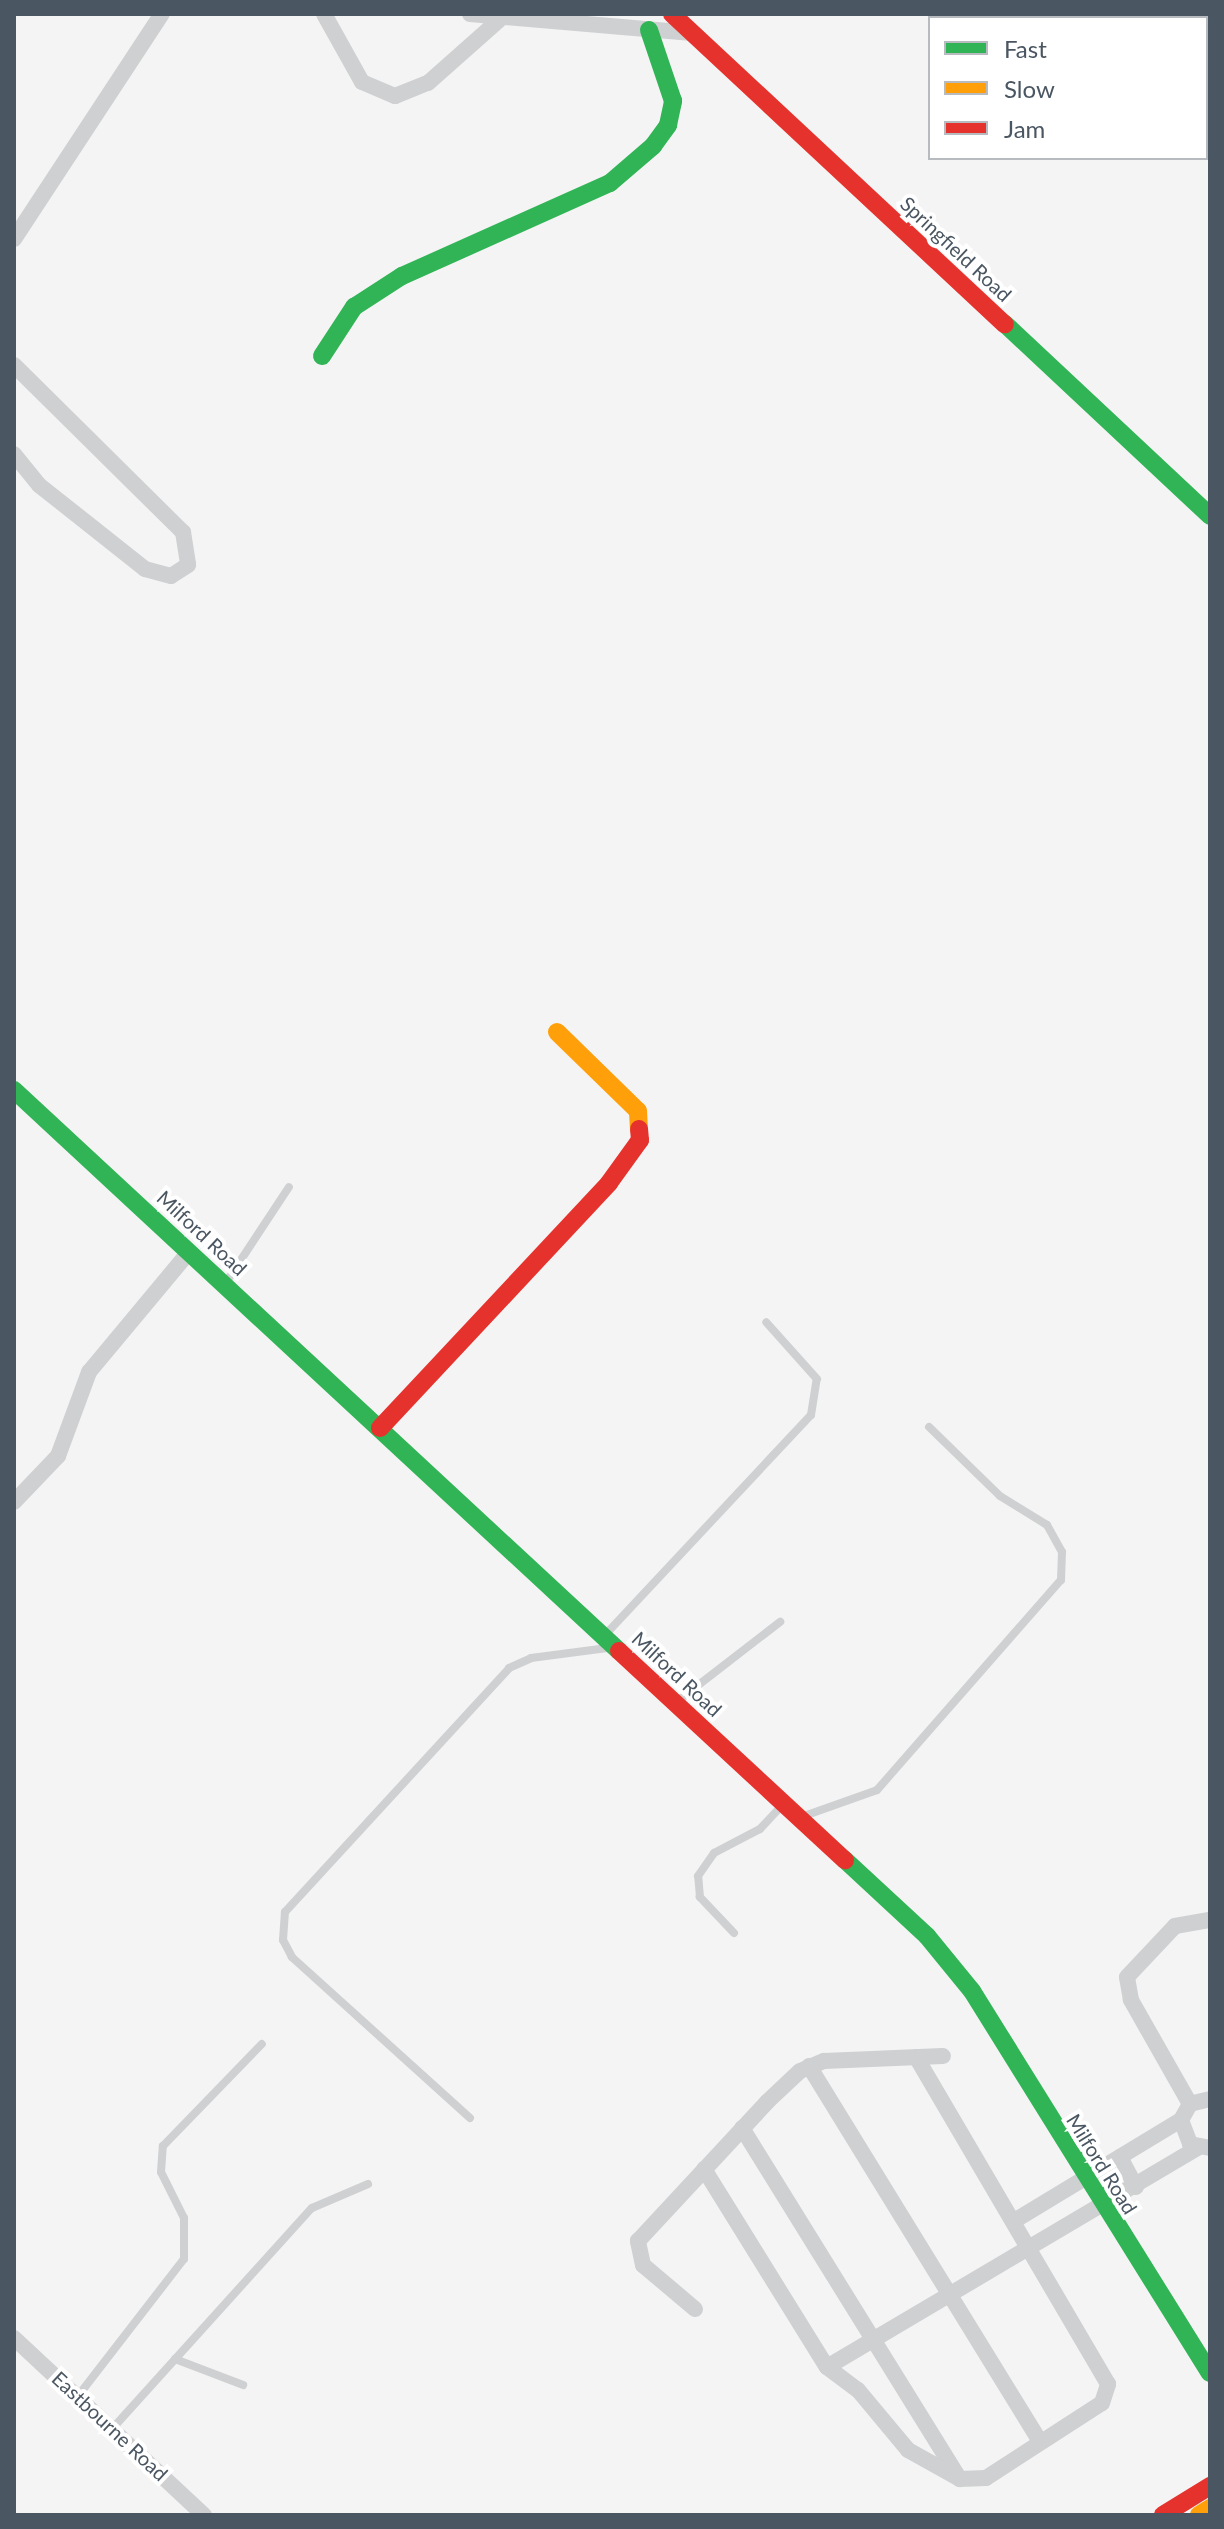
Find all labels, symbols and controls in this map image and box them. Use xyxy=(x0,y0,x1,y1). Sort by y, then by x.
legend xyxy=(928,16,1208,160)
text: Fast xyxy=(1004,34,1047,63)
text: Slow xyxy=(1004,74,1055,103)
text: Jam xyxy=(1004,114,1045,143)
street label: Springfield Road xyxy=(896,191,1016,307)
street label: Milford Road xyxy=(152,1186,252,1280)
street label: Milford Road xyxy=(627,1627,727,1721)
street label: Milford Road xyxy=(1062,2110,1142,2218)
street label: Eastbourne Road xyxy=(47,2366,173,2486)

